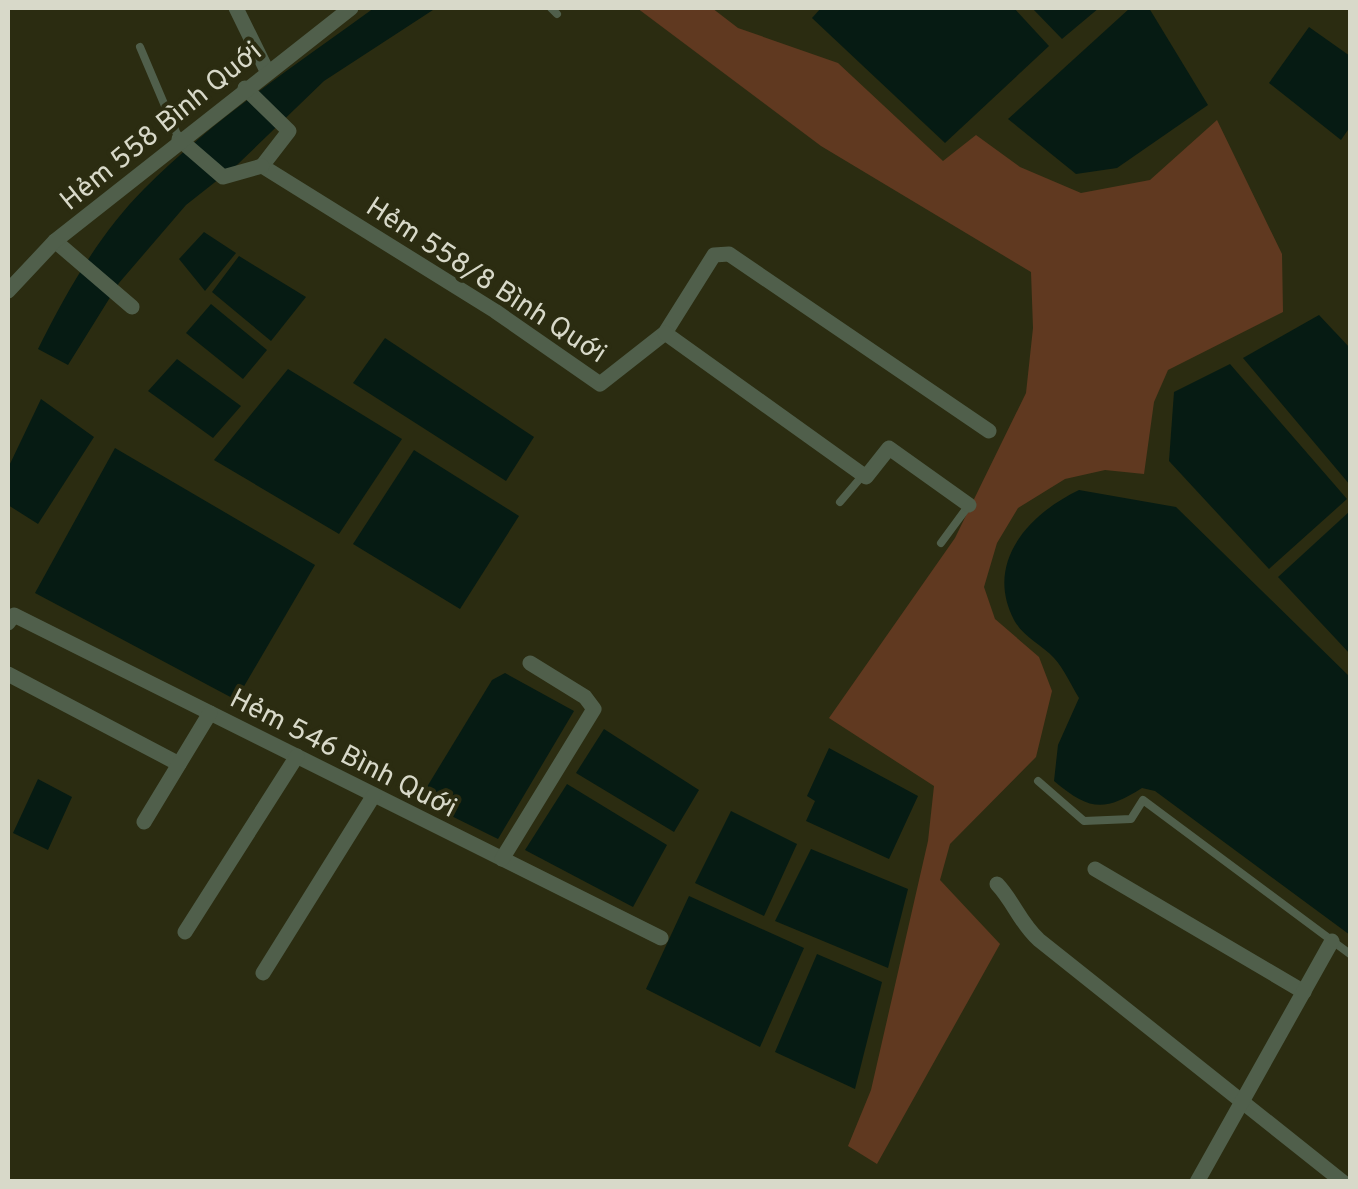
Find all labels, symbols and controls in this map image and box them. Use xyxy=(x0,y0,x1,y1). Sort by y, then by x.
street label: Hẻm 558 Bình Quới xyxy=(53,35,270,220)
street label: Hẻm 558/8 Bình Quới xyxy=(358,190,612,373)
street label: Hẻm 546 Bình Quới xyxy=(223,682,462,827)

